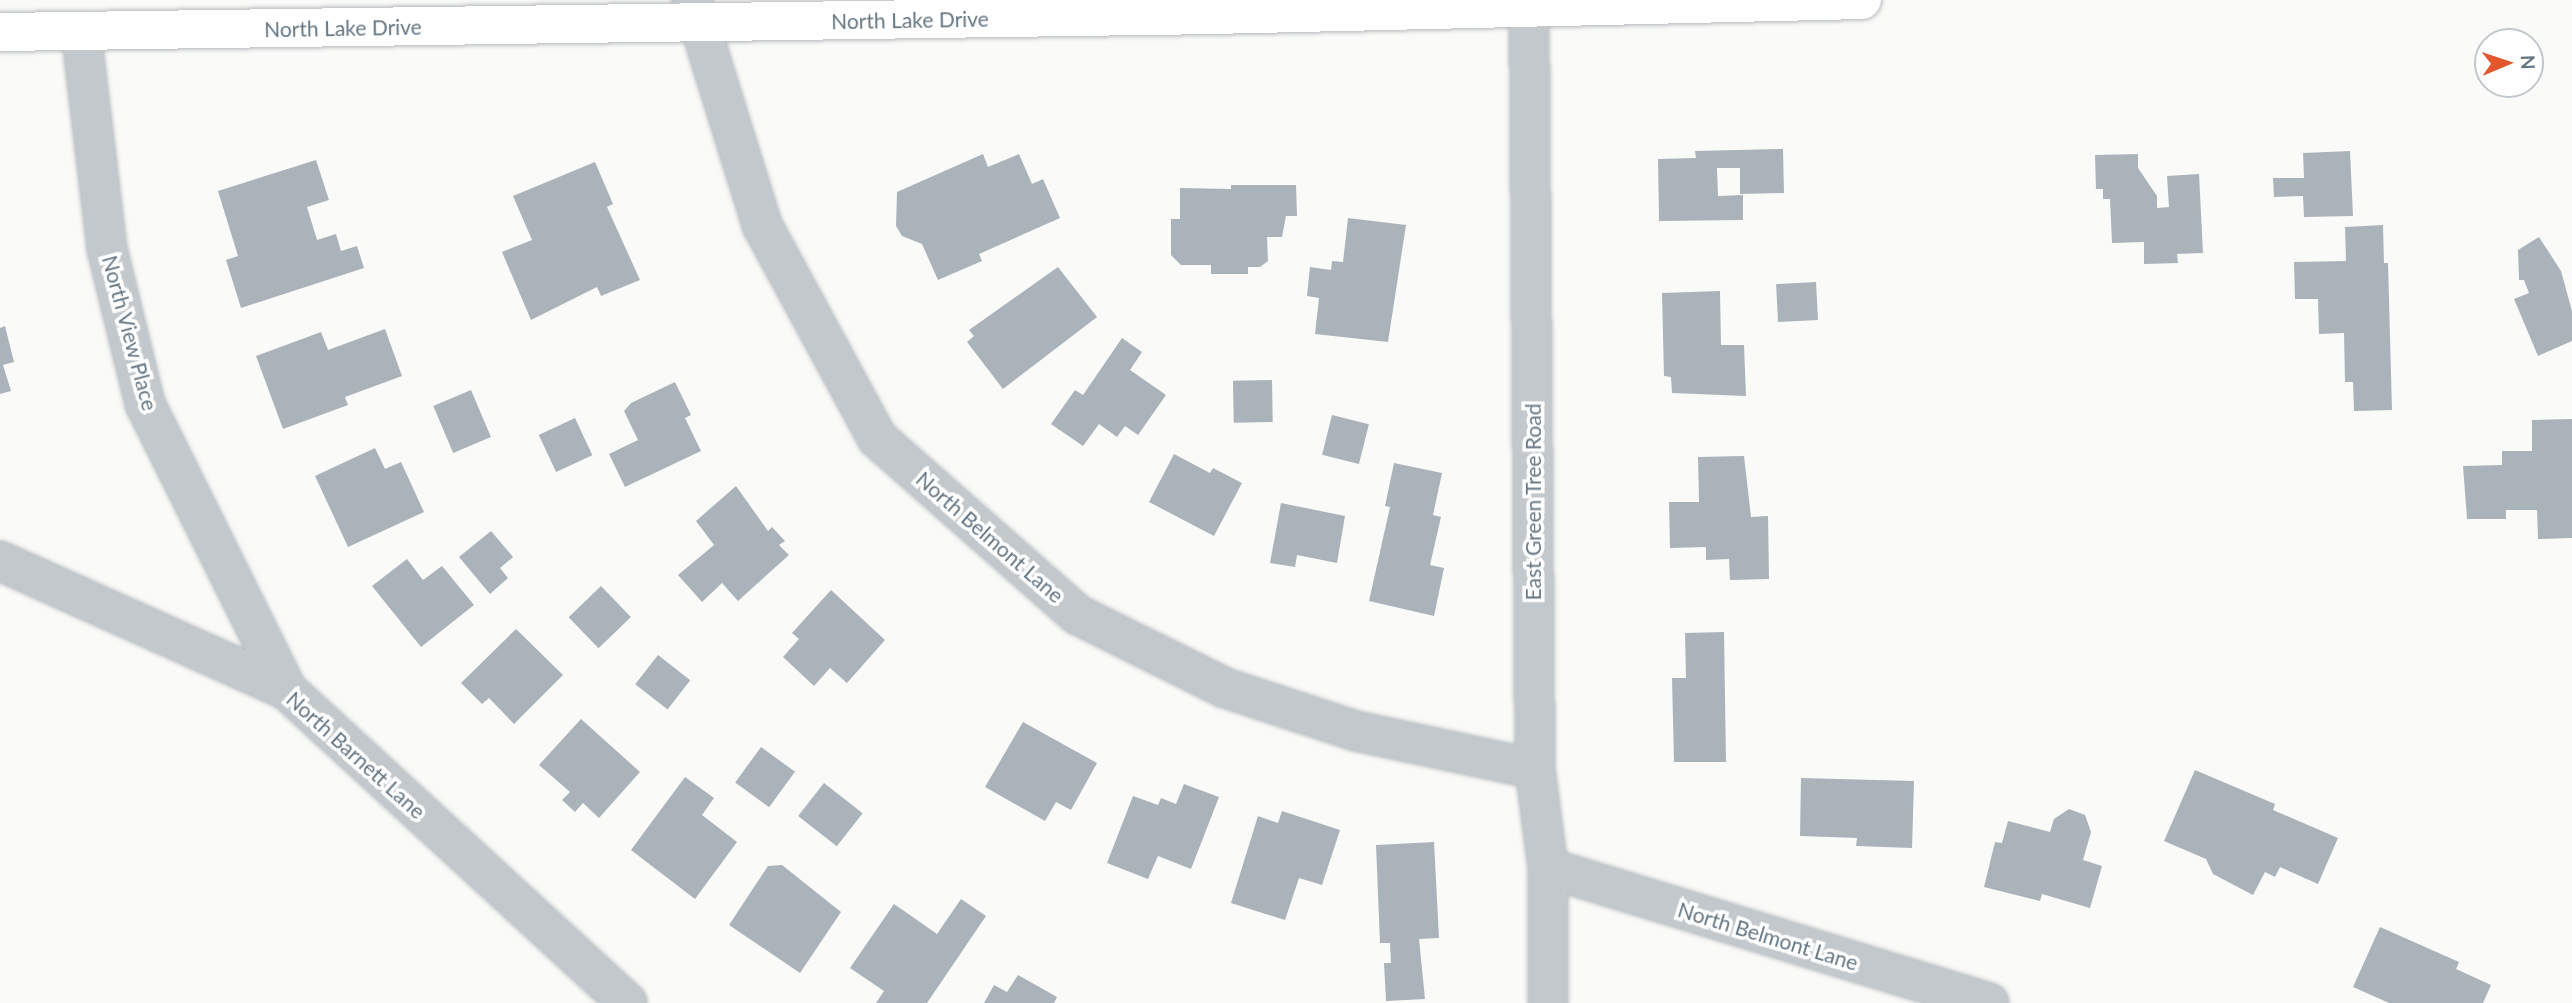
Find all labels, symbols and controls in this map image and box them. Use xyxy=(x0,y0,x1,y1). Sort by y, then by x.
street label: North Lake Drive xyxy=(831,6,989,34)
street label: North Lake Drive xyxy=(264,14,422,42)
north arrow xyxy=(2474,28,2544,98)
text: N xyxy=(2517,55,2540,70)
street label: North View Place xyxy=(97,252,163,414)
street label: East Green Tree Road xyxy=(1520,403,1546,601)
street label: North Belmont Lane xyxy=(911,466,1069,608)
street label: North Barnett Lane xyxy=(281,686,431,824)
street label: North Belmont Lane xyxy=(1675,897,1861,975)

